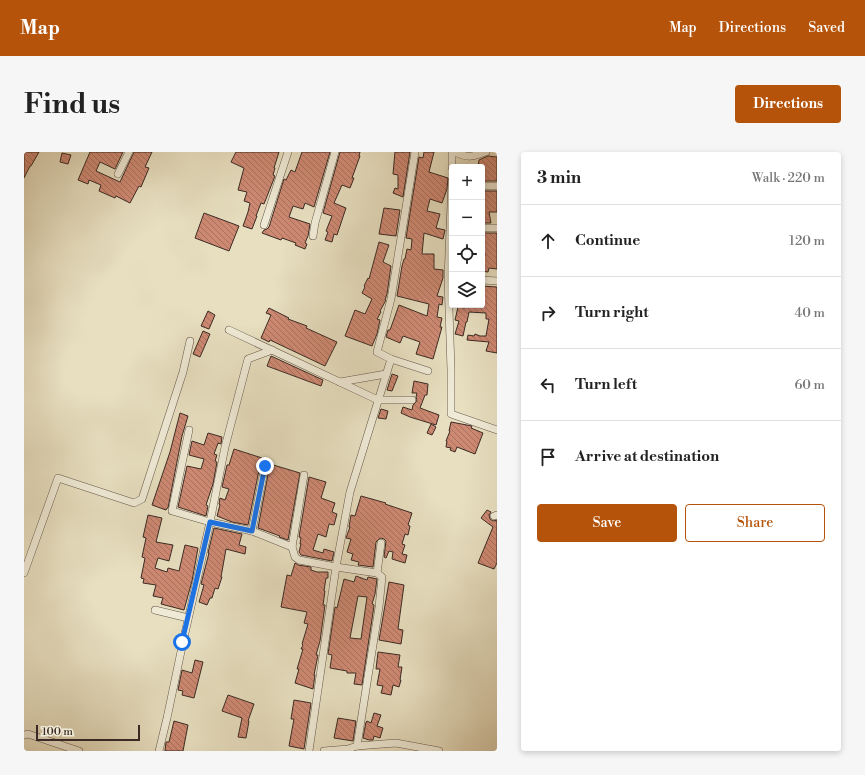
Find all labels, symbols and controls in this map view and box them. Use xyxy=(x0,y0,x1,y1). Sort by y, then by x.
text: Map xyxy=(20,16,60,40)
text: Map xyxy=(669,19,697,37)
text: Directions xyxy=(719,19,786,37)
text: Saved xyxy=(808,19,845,37)
button: Directions xyxy=(735,85,841,123)
text: Find us xyxy=(24,87,120,122)
map controls xyxy=(449,164,485,308)
button: + xyxy=(449,164,485,200)
text: 3 min xyxy=(537,167,581,189)
text: Walk · 220 m xyxy=(752,170,825,186)
button: − xyxy=(449,200,485,236)
icon: ahead xyxy=(537,230,559,252)
text: Continue xyxy=(575,231,640,250)
text: 120 m xyxy=(789,233,825,249)
button: locate xyxy=(449,236,485,272)
button: layers xyxy=(449,272,485,308)
icon: right xyxy=(537,302,559,324)
text: Turn right xyxy=(575,303,649,322)
text: 40 m xyxy=(795,305,825,321)
icon: left xyxy=(537,374,559,396)
text: Turn left xyxy=(575,375,637,394)
text: 60 m xyxy=(794,377,825,393)
icon: arrive xyxy=(537,446,559,468)
text: Arrive at destination xyxy=(575,447,719,466)
route end xyxy=(256,457,274,475)
button: Save xyxy=(537,504,677,542)
button: Share xyxy=(685,504,825,542)
route start xyxy=(173,633,191,651)
scale bar xyxy=(36,723,140,742)
text: 100 m xyxy=(42,725,73,739)

